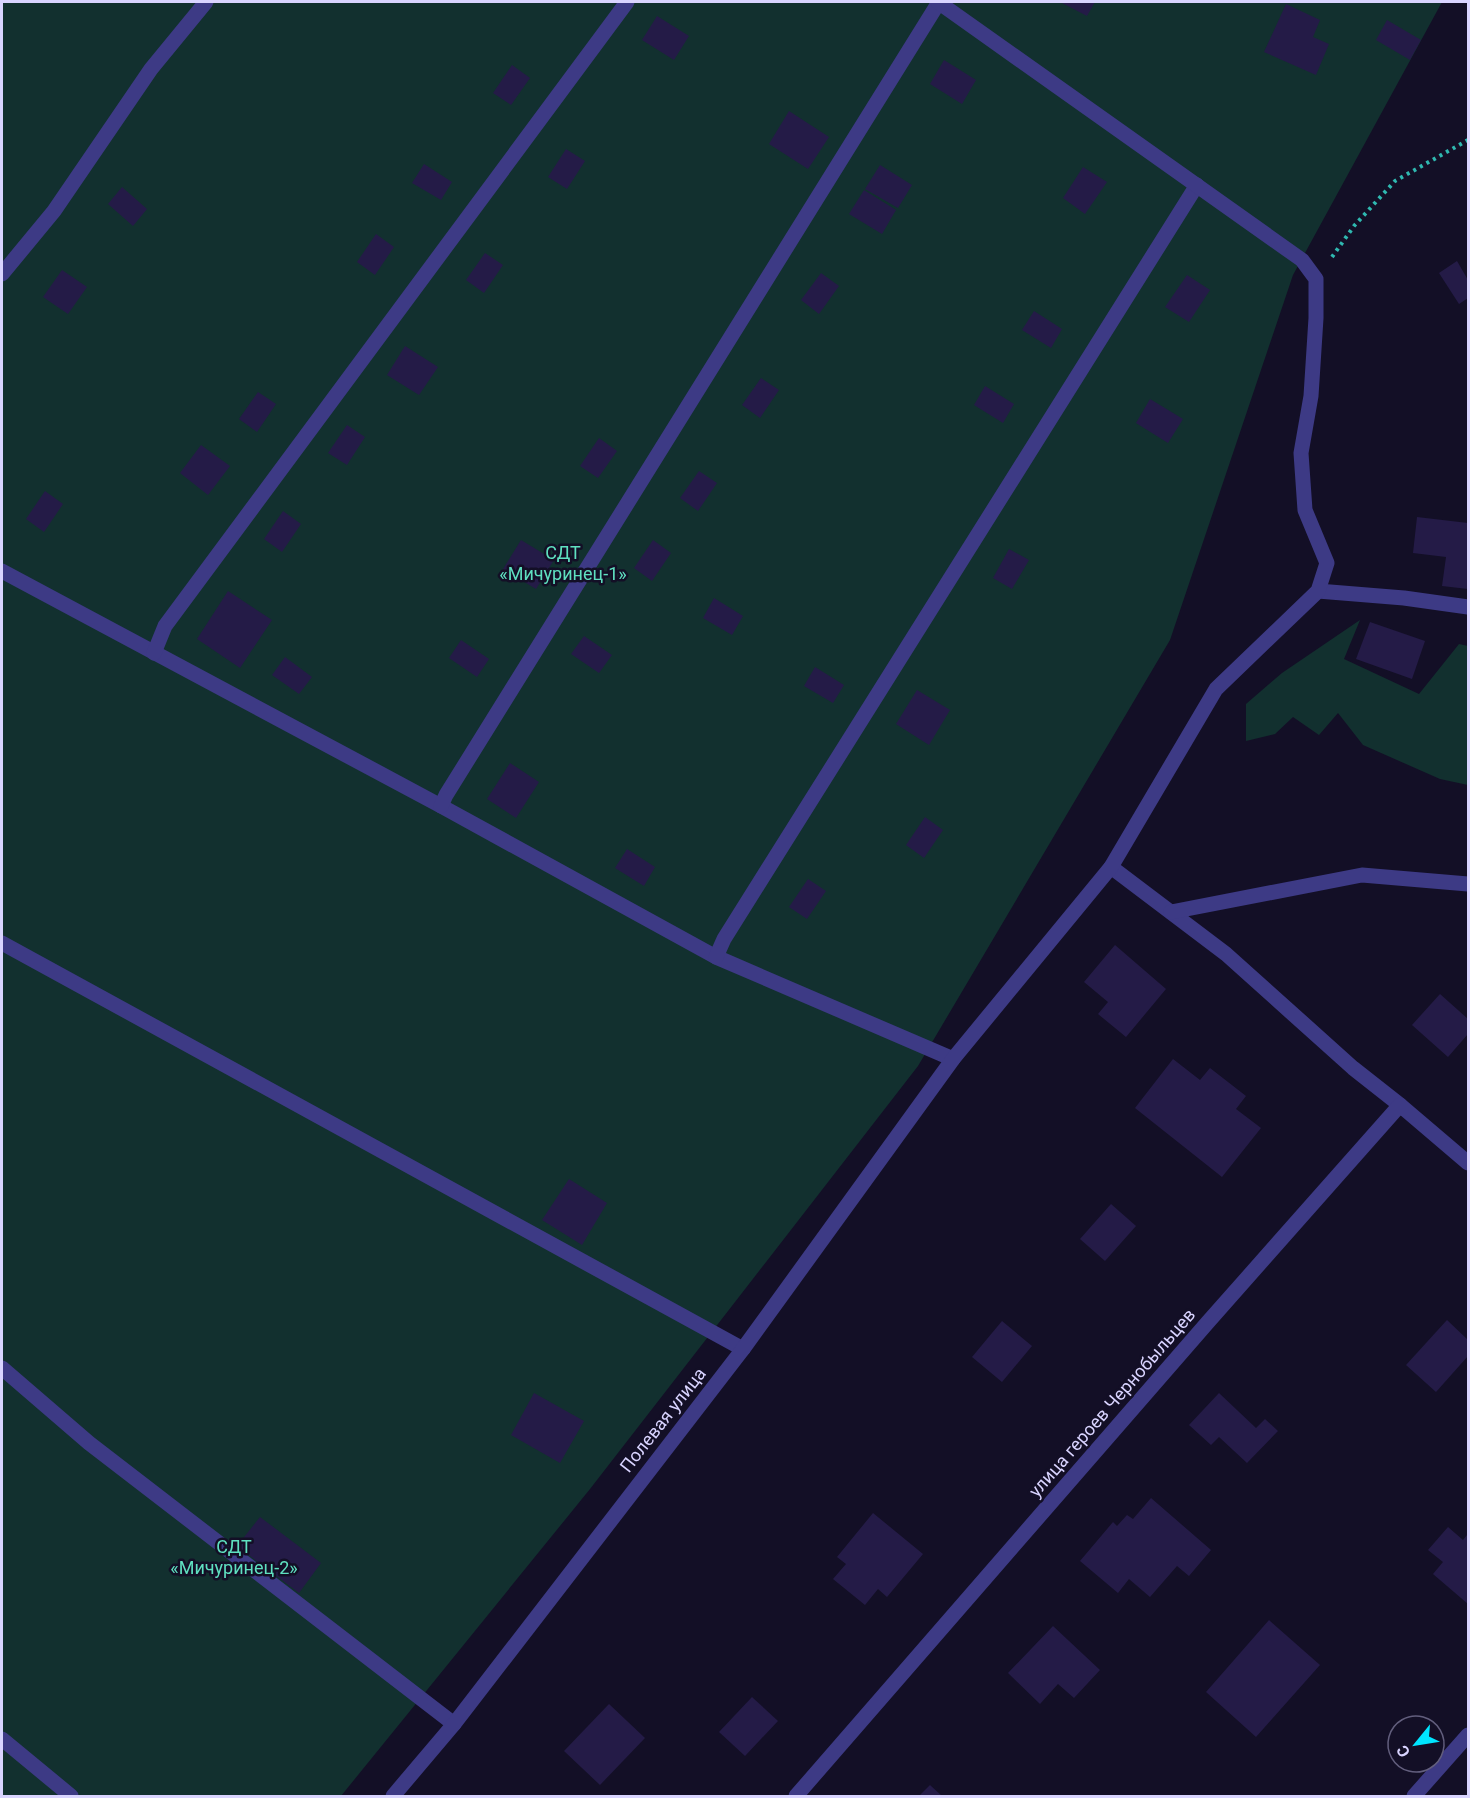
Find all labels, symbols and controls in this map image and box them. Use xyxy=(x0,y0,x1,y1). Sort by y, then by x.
park label: СДТ «Мичуринец-1» xyxy=(499,542,627,584)
street label: улица героев Чернобыльцев xyxy=(1024,1304,1199,1501)
street label: Полевая улица xyxy=(615,1363,710,1476)
park label: СДТ «Мичуринец-2» xyxy=(170,1536,298,1578)
north arrow xyxy=(1386,1714,1446,1774)
text: С xyxy=(1393,1742,1414,1761)

